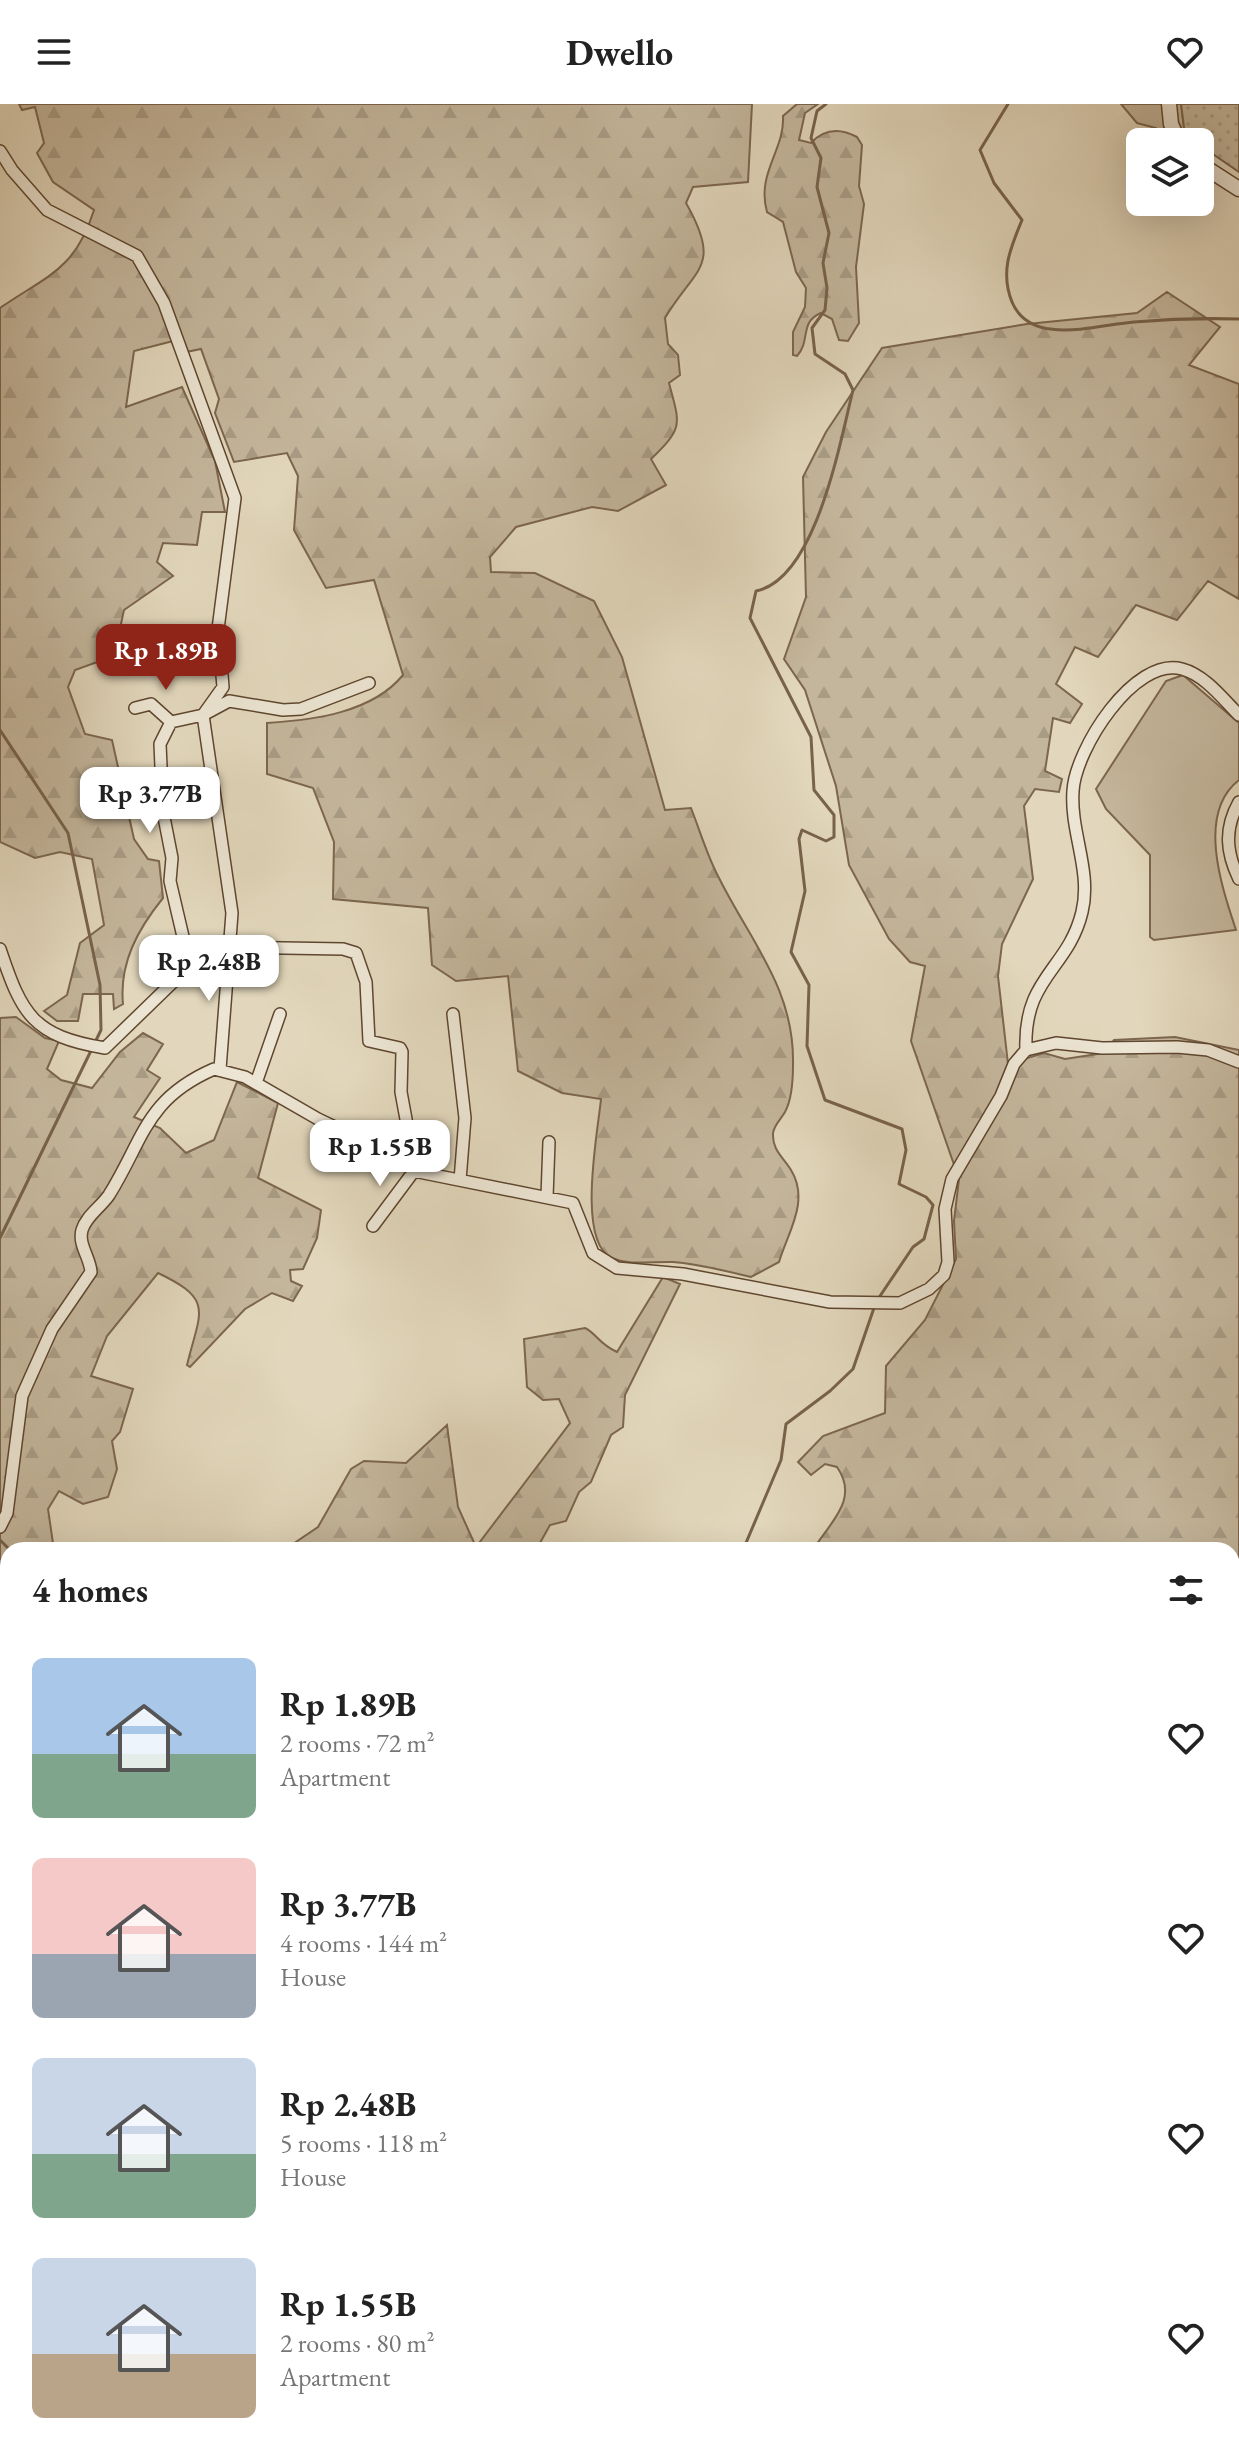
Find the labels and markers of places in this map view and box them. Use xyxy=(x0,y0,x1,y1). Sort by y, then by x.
pin: Rp 1.89B xyxy=(83,624,249,692)
pin: Rp 3.77B xyxy=(67,767,233,835)
pin: Rp 2.48B xyxy=(126,935,292,1003)
pin: Rp 1.55B xyxy=(297,1120,463,1188)

